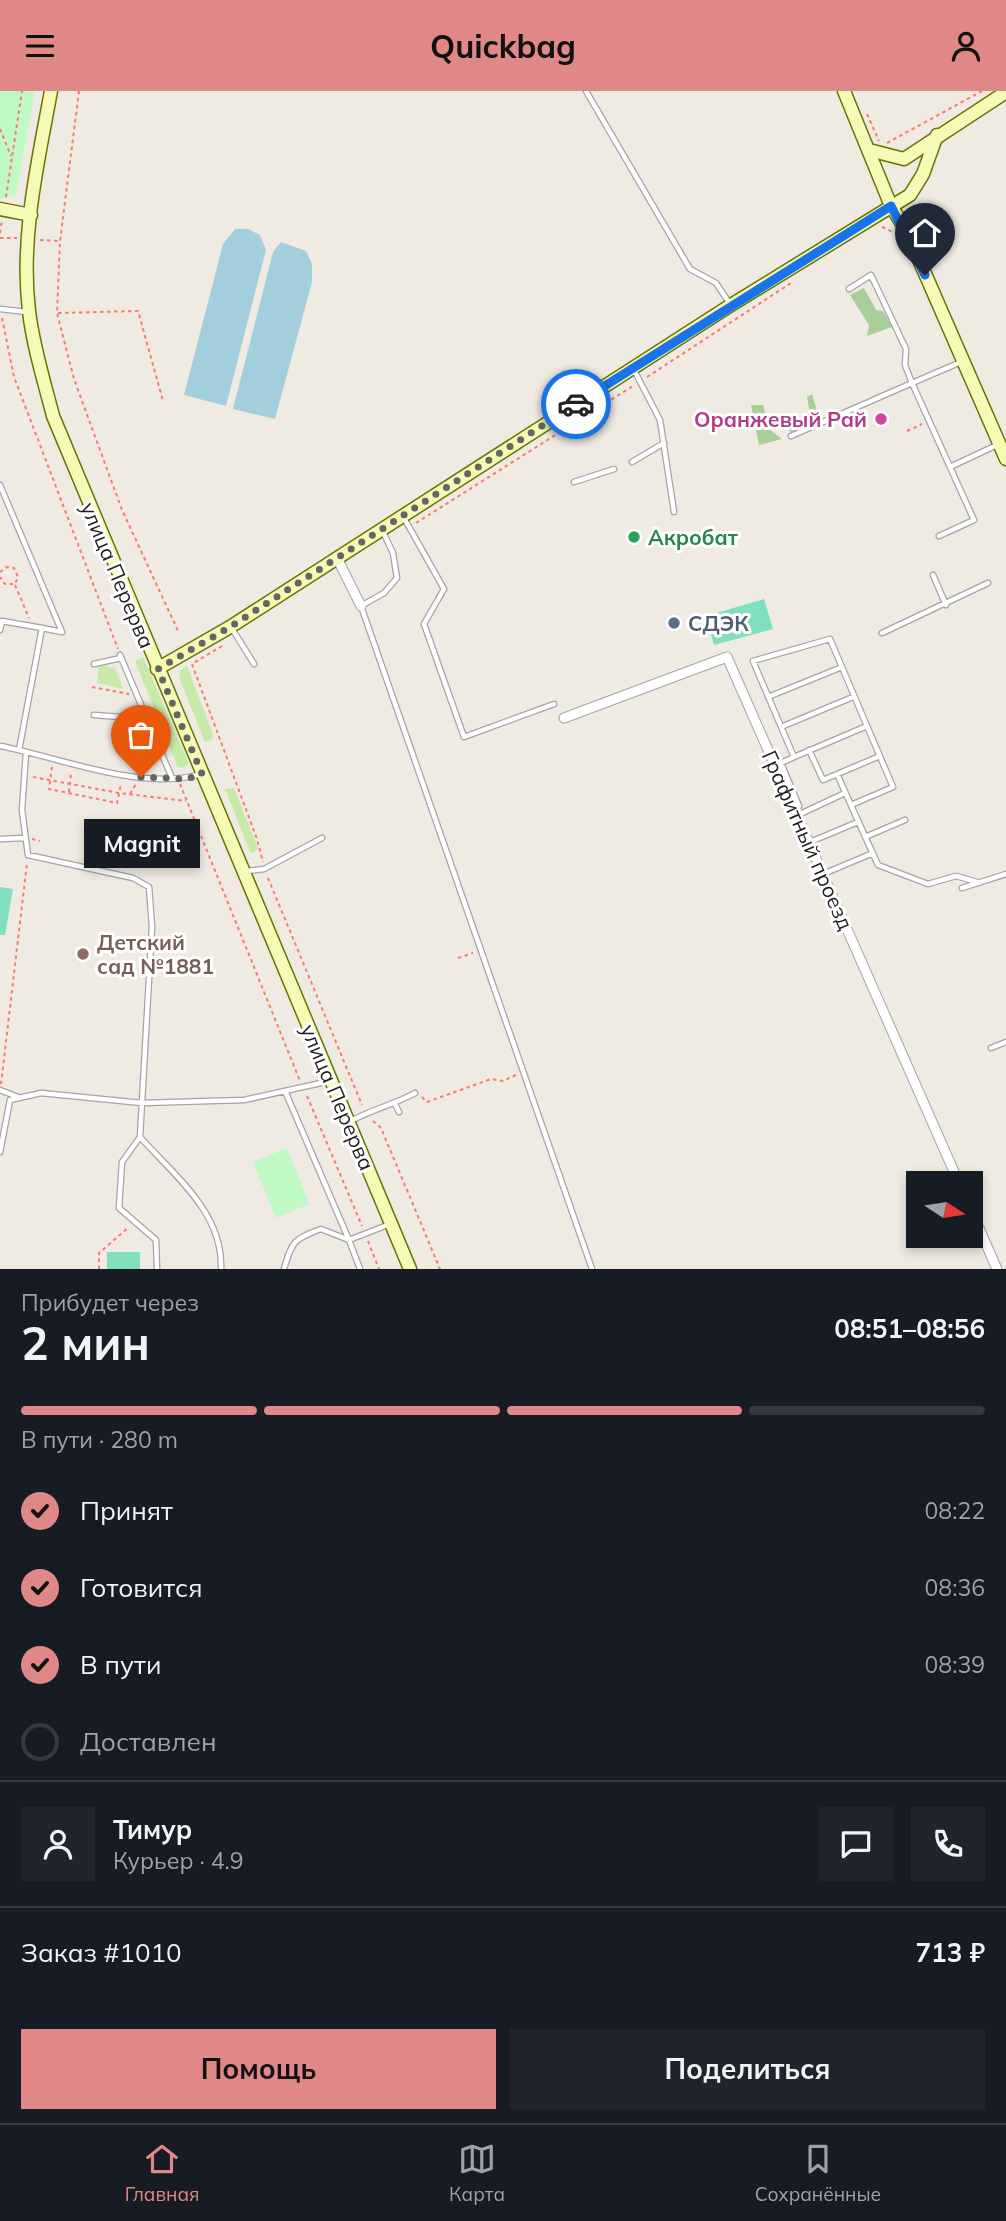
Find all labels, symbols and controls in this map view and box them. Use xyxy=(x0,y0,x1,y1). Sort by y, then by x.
text: Quickbag xyxy=(430,26,576,66)
icon: menu xyxy=(21,27,59,65)
icon: person xyxy=(947,27,985,65)
pin xyxy=(895,203,955,275)
icon: home xyxy=(906,214,944,252)
courier xyxy=(541,369,611,439)
icon: car xyxy=(557,385,595,423)
place label: Оранжевый Рай xyxy=(694,406,867,432)
marker: Оранжевый Рай xyxy=(873,411,889,427)
street label: улица Перерва xyxy=(76,498,160,652)
place label: Акробат xyxy=(648,524,739,550)
marker: Акробат xyxy=(626,529,642,545)
place label: СДЭК xyxy=(688,610,749,636)
marker: СДЭК xyxy=(666,615,682,631)
pin xyxy=(111,705,171,777)
icon: bag xyxy=(122,716,160,754)
street label: Графитный проезд xyxy=(757,746,859,934)
callout: Magnit xyxy=(83,819,199,868)
text: Magnit xyxy=(103,829,181,858)
place label: Детский сад №1881 xyxy=(97,929,214,979)
marker: Детский сад №1881 xyxy=(75,946,91,962)
street label: улица Перерва xyxy=(296,1020,380,1174)
north arrow xyxy=(906,1171,984,1248)
map controls xyxy=(906,1171,983,1248)
text: Прибудет через xyxy=(21,1288,199,1317)
text: 08:51–08:56 xyxy=(834,1312,985,1345)
text: 2 мин xyxy=(21,1314,150,1372)
text: В пути · 280 m xyxy=(21,1425,178,1454)
icon: check xyxy=(21,1492,59,1530)
text: Принят xyxy=(80,1494,173,1527)
text: 08:22 xyxy=(925,1496,985,1525)
icon: check xyxy=(21,1569,59,1607)
text: Готовится xyxy=(80,1571,203,1604)
text: 08:36 xyxy=(925,1573,985,1602)
icon: check xyxy=(21,1646,59,1684)
text: В пути xyxy=(80,1648,161,1681)
text: 08:39 xyxy=(925,1650,985,1679)
text: Доставлен xyxy=(80,1725,217,1758)
button: person xyxy=(21,1807,95,1881)
button: chat xyxy=(819,1807,893,1881)
button: phone xyxy=(911,1807,985,1881)
text: Тимур xyxy=(113,1813,192,1846)
text: Курьер · 4.9 xyxy=(113,1846,244,1875)
text: Заказ #1010 xyxy=(21,1936,182,1969)
text: 713 ₽ xyxy=(915,1936,985,1969)
button: Помощь xyxy=(21,2029,496,2109)
button: Поделиться xyxy=(510,2029,985,2109)
tab: Главная xyxy=(125,2140,199,2206)
tab: Карта xyxy=(449,2140,505,2206)
tab: Сохранённые xyxy=(755,2140,881,2206)

